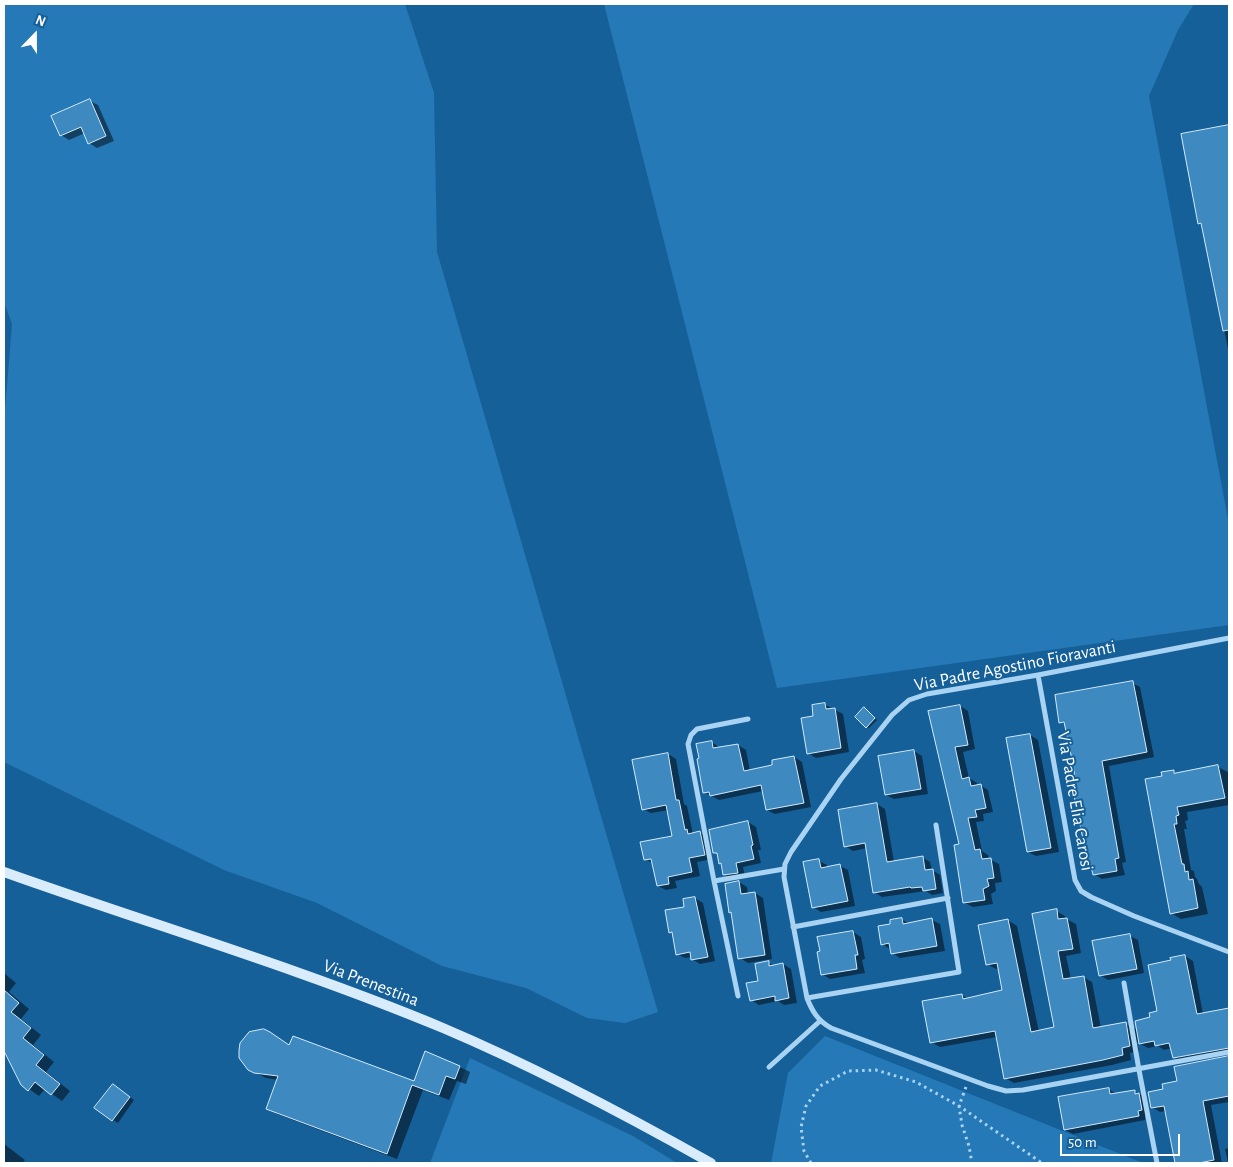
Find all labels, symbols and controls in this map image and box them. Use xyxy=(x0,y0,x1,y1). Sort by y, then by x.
north arrow xyxy=(10,10,60,60)
text: N xyxy=(33,13,48,29)
street label: Via Padre Agostino Fioravanti xyxy=(913,636,1117,696)
street label: Via Padre Elia Carosi xyxy=(1052,730,1098,872)
street label: Via Prenestina xyxy=(320,955,422,1011)
scale bar xyxy=(1063,1124,1183,1156)
text: 50 m xyxy=(1068,1135,1097,1150)

